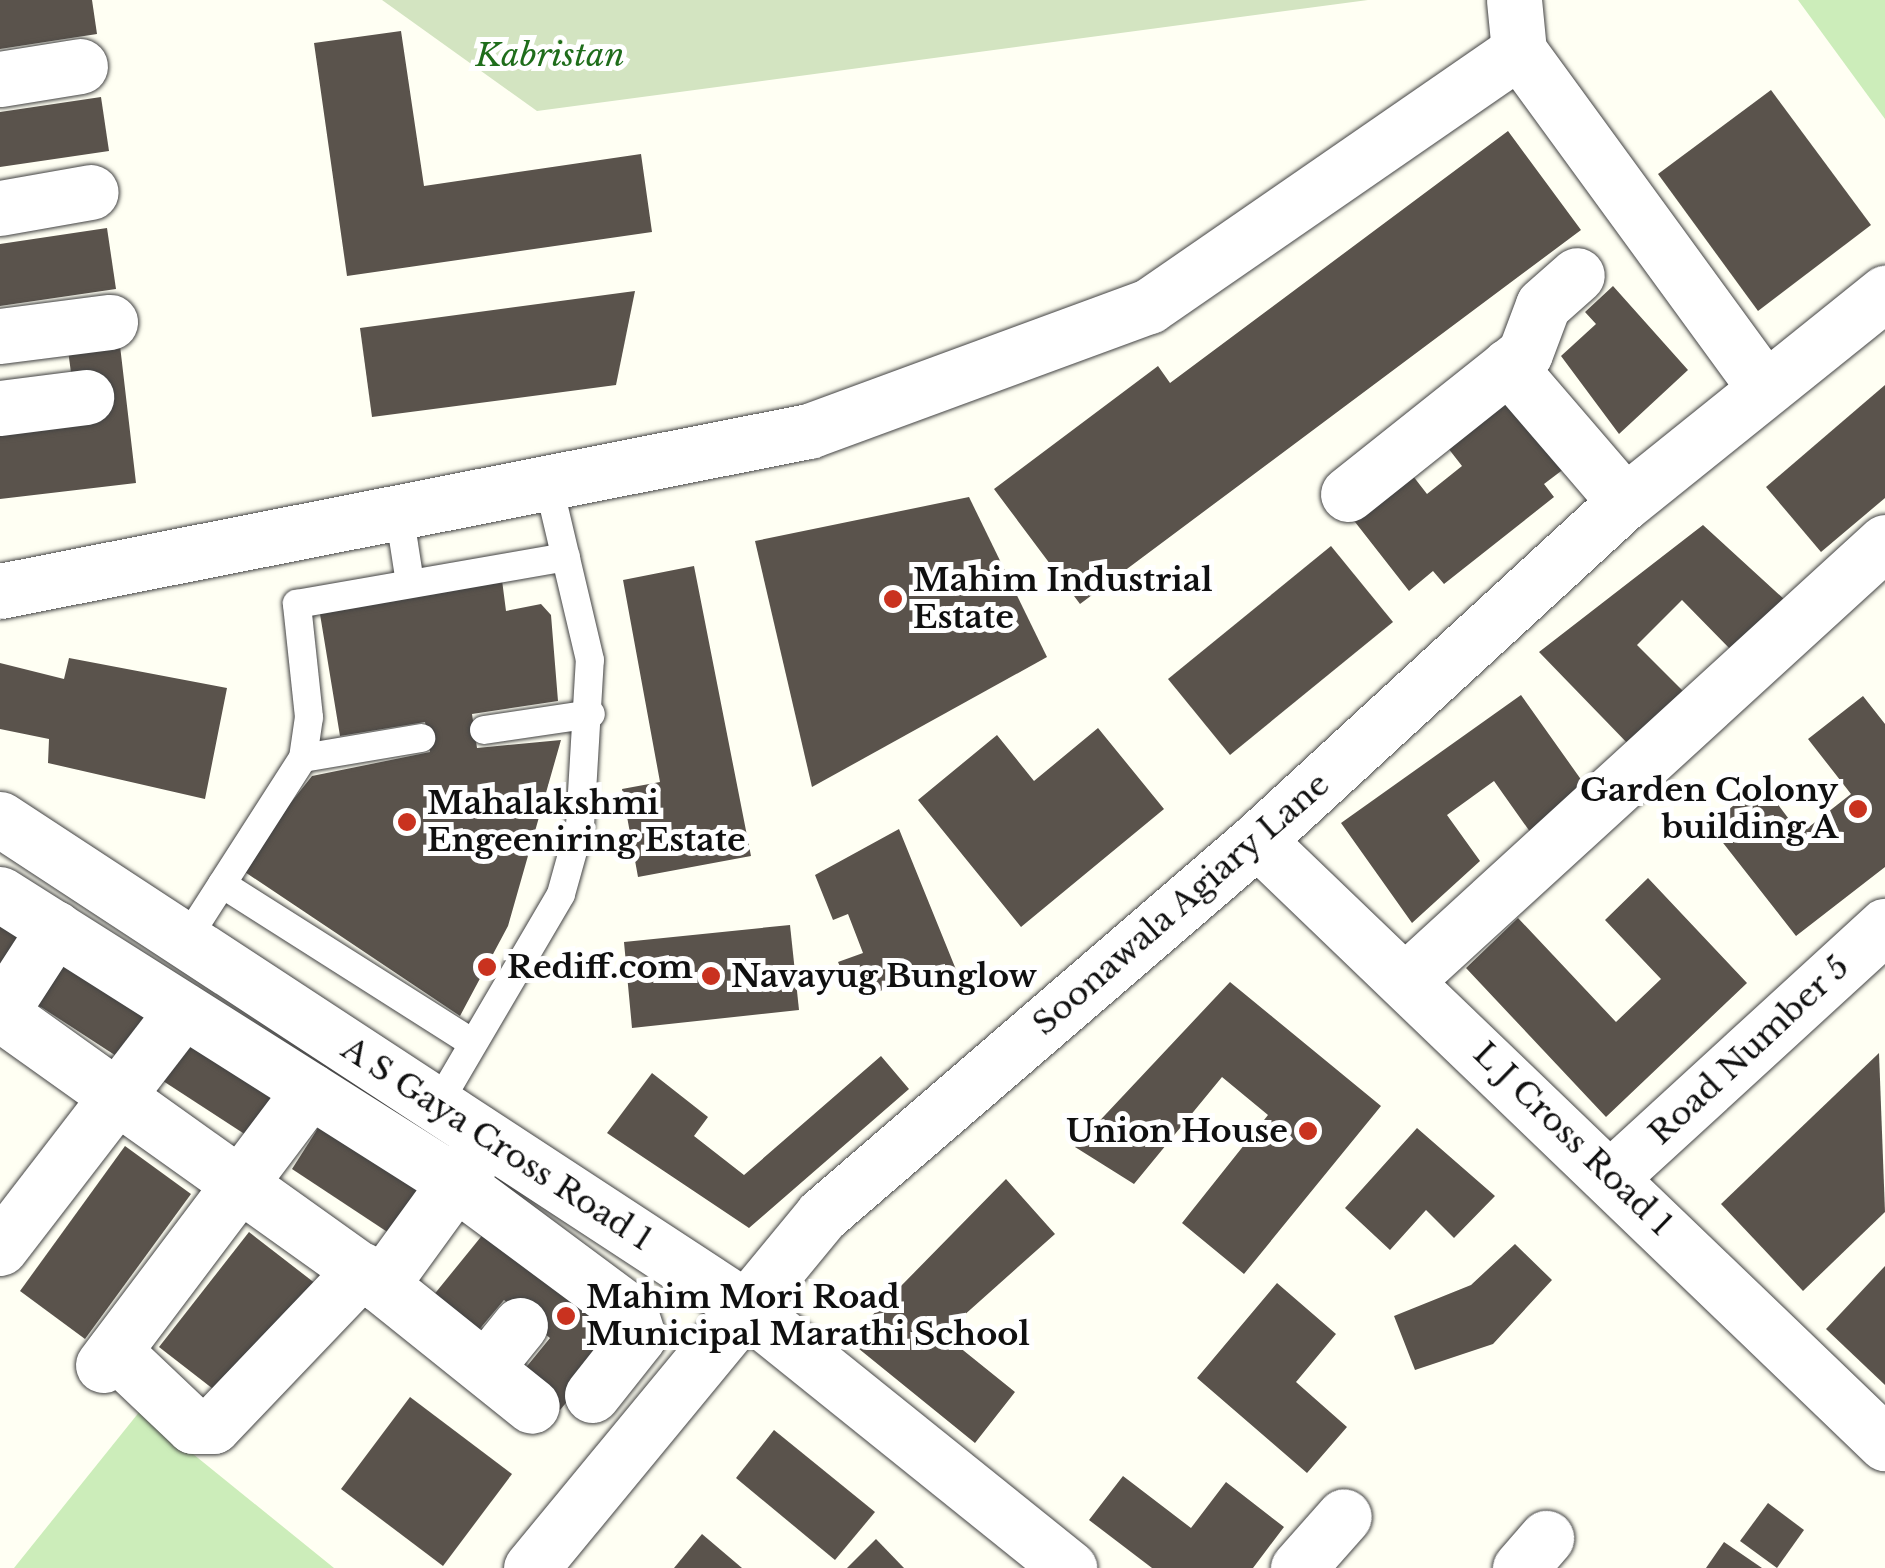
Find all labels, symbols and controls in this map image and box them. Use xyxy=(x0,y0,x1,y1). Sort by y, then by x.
park label: Kabristan xyxy=(475,36,625,74)
place label: Mahim Industrial Estate xyxy=(913,562,1213,637)
marker: Mahim Industrial Estate xyxy=(882,588,904,610)
street label: Soonawala Agiary Lane xyxy=(1024,764,1338,1044)
place label: Garden Colony building A xyxy=(1580,772,1838,847)
place label: Mahalakshmi Engeeniring Estate xyxy=(427,785,746,860)
marker: Garden Colony building A xyxy=(1847,798,1869,820)
marker: Mahalakshmi Engeeniring Estate xyxy=(396,811,418,833)
street label: Road Number 5 xyxy=(1641,947,1857,1153)
place label: Rediff.com xyxy=(507,948,693,986)
marker: Rediff.com xyxy=(476,956,498,978)
place label: Navayug Bunglow xyxy=(731,957,1037,995)
marker: Navayug Bunglow xyxy=(700,965,722,987)
street label: A S Gaya Cross Road 1 xyxy=(334,1029,660,1259)
street label: L J Cross Road 1 xyxy=(1465,1034,1681,1244)
place label: Union House xyxy=(1066,1112,1288,1150)
marker: Union House xyxy=(1297,1120,1319,1142)
place label: Mahim Mori Road Municipal Marathi School xyxy=(586,1279,1030,1354)
marker: Mahim Mori Road Municipal Marathi School xyxy=(555,1305,577,1327)

